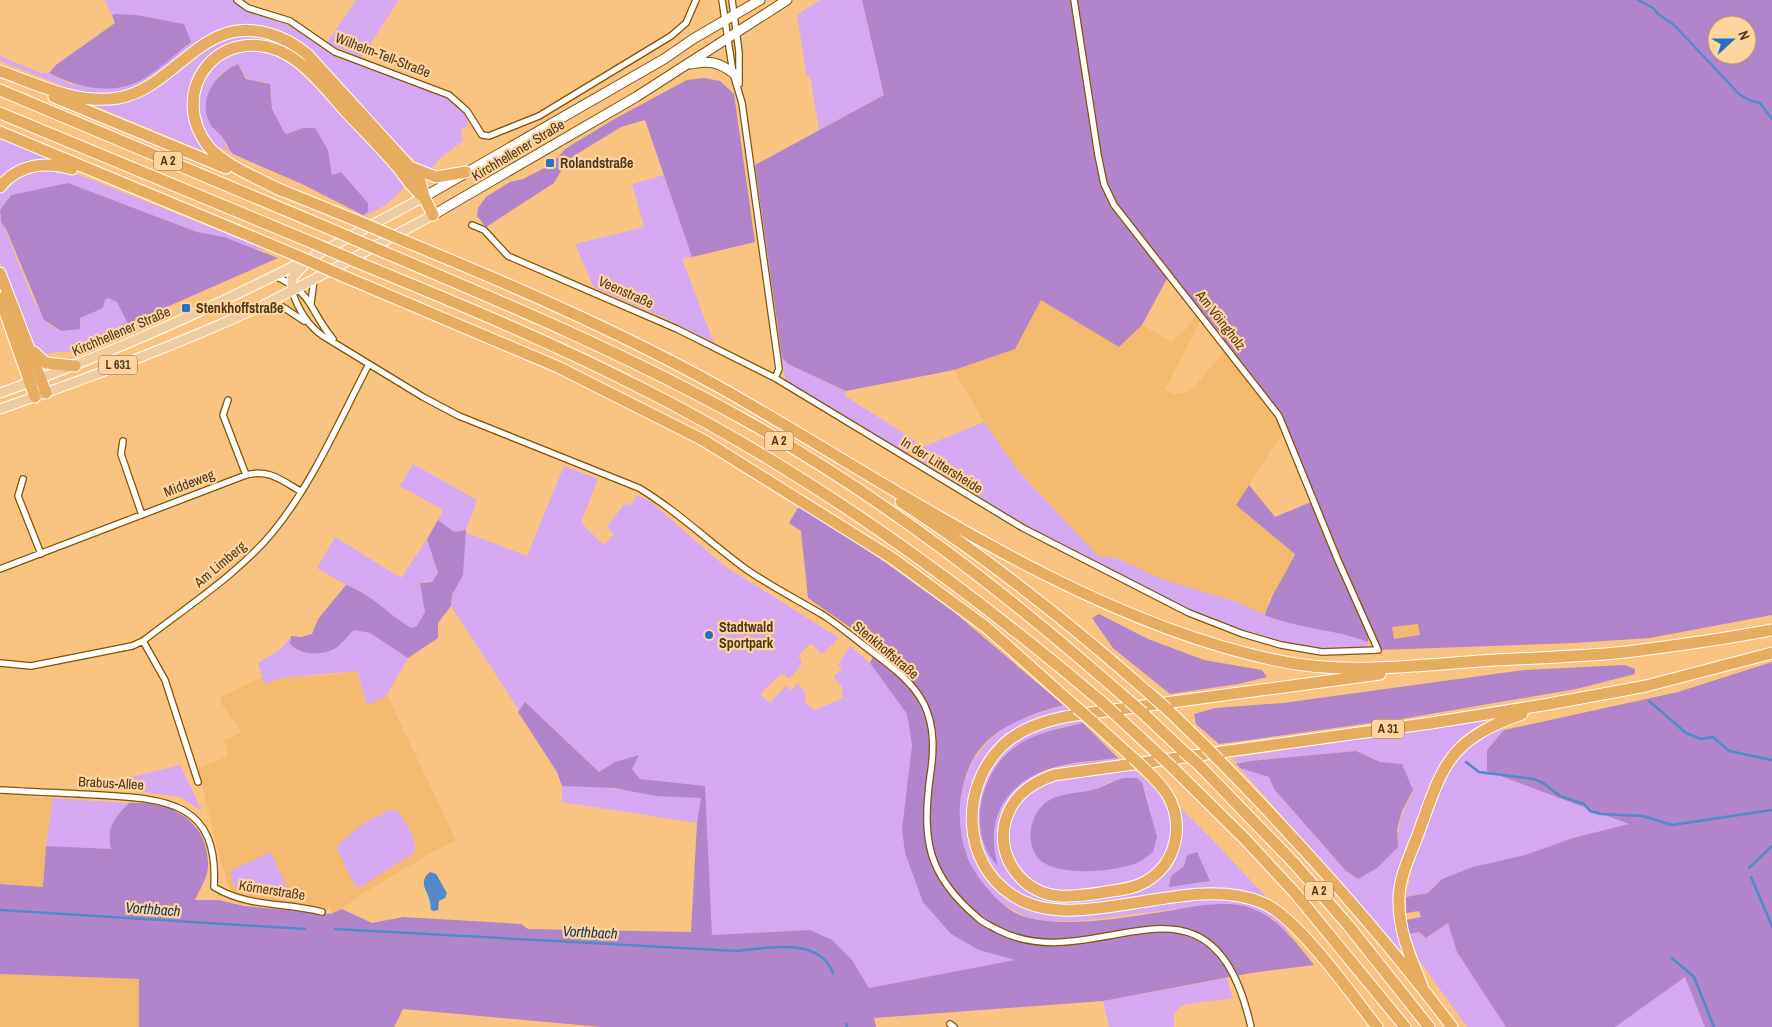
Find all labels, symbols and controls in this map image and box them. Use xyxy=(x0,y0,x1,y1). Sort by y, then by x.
north arrow xyxy=(1707,15,1757,65)
text: N xyxy=(1734,28,1754,42)
street label: Wilhelm-Tell-Straße xyxy=(333,29,433,81)
street label: Kirchhellener Straße xyxy=(468,115,568,185)
road number: A 2 xyxy=(154,152,182,170)
place label: Rolandstraße xyxy=(560,154,633,172)
marker: Rolandstraße xyxy=(544,157,556,169)
street label: Veenstraße xyxy=(596,272,656,312)
street label: Am Vöingholz xyxy=(1191,286,1250,354)
place label: Stenkhoffstraße xyxy=(196,299,283,317)
street label: Kirchhellener Straße xyxy=(69,302,173,360)
marker: Stenkhoffstraße xyxy=(180,302,192,314)
road number: L 631 xyxy=(99,356,137,374)
road number: A 2 xyxy=(765,432,793,451)
street label: In der Littersheide xyxy=(898,433,986,497)
street label: Middeweg xyxy=(161,465,218,501)
street label: Am Limberg xyxy=(189,537,250,592)
street label: Stenkhoffstraße xyxy=(849,617,923,683)
place label: Stadtwald Sportpark xyxy=(719,618,774,652)
marker: Stadtwald Sportpark xyxy=(703,629,715,641)
road number: A 31 xyxy=(1372,720,1404,739)
street label: Brabus-Allee xyxy=(78,772,144,794)
street label: Körnerstraße xyxy=(238,876,306,904)
road number: A 2 xyxy=(1305,881,1333,900)
water label: Vorthbach xyxy=(125,897,181,921)
water label: Vorthbach xyxy=(562,920,618,944)

